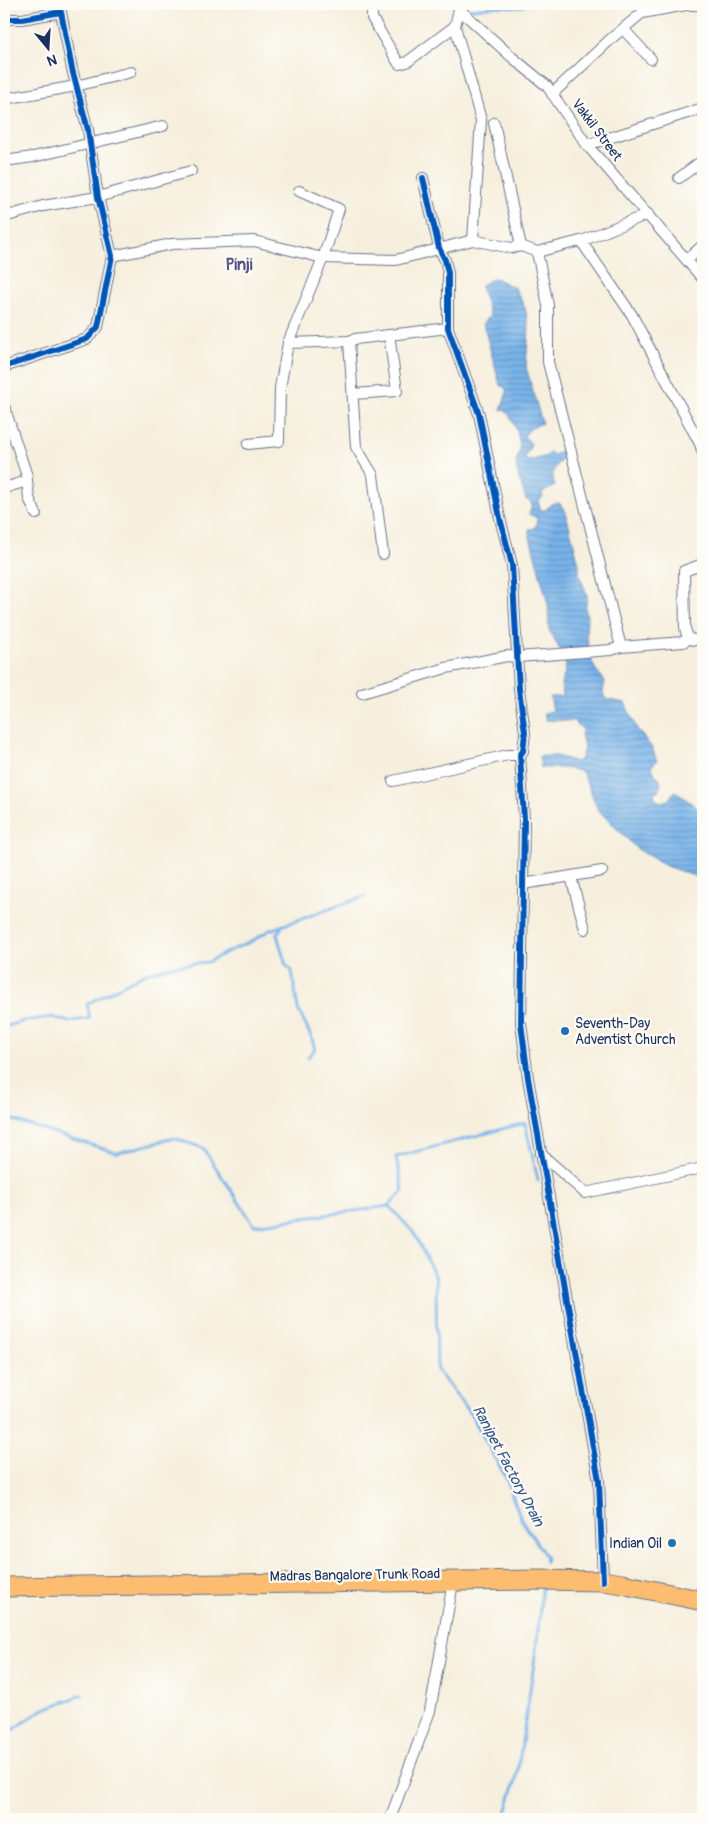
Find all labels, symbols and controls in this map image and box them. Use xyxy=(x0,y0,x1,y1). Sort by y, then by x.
north arrow xyxy=(22,22,72,72)
text: N xyxy=(45,50,59,69)
street label: Vakkil Street xyxy=(568,96,626,165)
district label: Pinji xyxy=(225,255,253,275)
place label: Seventh-Day Adventist Church xyxy=(575,1015,676,1048)
marker: Seventh-Day Adventist Church xyxy=(559,1025,571,1037)
water label: Ranipet Factory Drain xyxy=(468,1402,549,1531)
place label: Indian Oil xyxy=(609,1535,662,1552)
marker: Indian Oil xyxy=(666,1537,678,1549)
street label: Madras Bangalore Trunk Road xyxy=(270,1565,440,1585)

